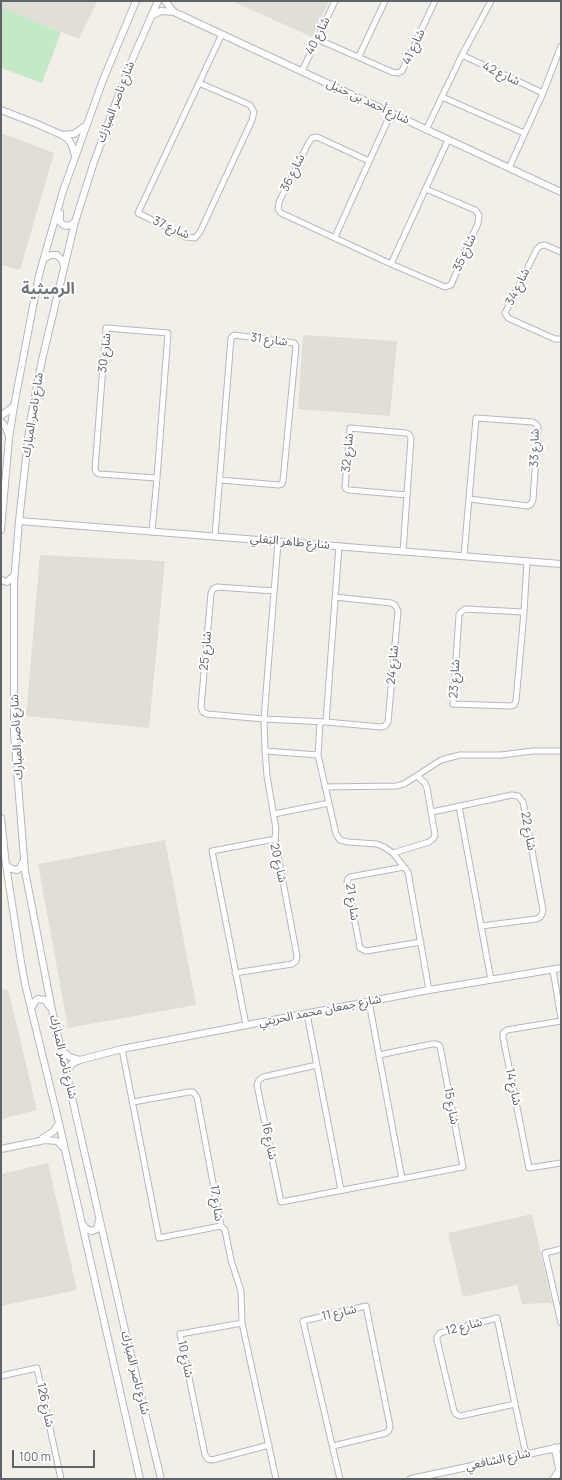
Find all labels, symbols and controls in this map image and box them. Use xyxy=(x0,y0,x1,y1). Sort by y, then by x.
street label: شارع 40 xyxy=(303,15,333,57)
street label: شارع 41 xyxy=(400,27,428,67)
street label: شارع ناصر المبارك xyxy=(94,59,138,145)
street label: شارع 42 xyxy=(480,59,522,89)
street label: شارع أحمد بن حنبل xyxy=(324,76,412,128)
street label: شارع 36 xyxy=(278,152,308,194)
street label: شارع 37 xyxy=(150,214,192,242)
street label: شارع 35 xyxy=(450,232,480,274)
street label: شارع 34 xyxy=(503,266,533,308)
district label: الرميثية xyxy=(21,280,75,300)
street label: شارع 31 xyxy=(250,331,288,349)
street label: شارع 30 xyxy=(95,332,115,374)
street label: شارع ناصر المبارك xyxy=(19,372,47,458)
street label: شارع 33 xyxy=(527,428,543,468)
street label: شارع 32 xyxy=(339,433,357,473)
street label: شارع طاهر البغلي xyxy=(249,531,331,553)
street label: شارع 25 xyxy=(197,631,215,671)
street label: شارع 24 xyxy=(384,645,402,685)
street label: شارع 23 xyxy=(447,659,463,699)
street label: شارع ناصر المبارك xyxy=(8,694,26,780)
street label: شارع 22 xyxy=(517,810,539,852)
street label: شارع 20 xyxy=(266,842,290,884)
street label: شارع 21 xyxy=(342,883,362,921)
street label: شارع جمعان محمد الحريتي xyxy=(257,992,383,1030)
street label: شارع ناصر المبارك xyxy=(46,1014,80,1100)
street label: شارع 14 xyxy=(502,1067,524,1107)
street label: شارع 15 xyxy=(440,1086,462,1126)
street label: شارع 16 xyxy=(258,1121,280,1161)
street label: شارع 17 xyxy=(206,1184,226,1222)
street label: شارع 11 xyxy=(320,1302,358,1324)
street label: شارع 12 xyxy=(444,1315,484,1339)
street label: شارع ناصر المبارك xyxy=(118,1330,152,1416)
street label: شارع 10 xyxy=(174,1339,196,1379)
street label: شارع 126 xyxy=(33,1382,57,1428)
scale bar xyxy=(14,1442,97,1468)
street label: شارع الشافعي xyxy=(464,1446,532,1474)
text: 100 m xyxy=(19,1448,51,1465)

